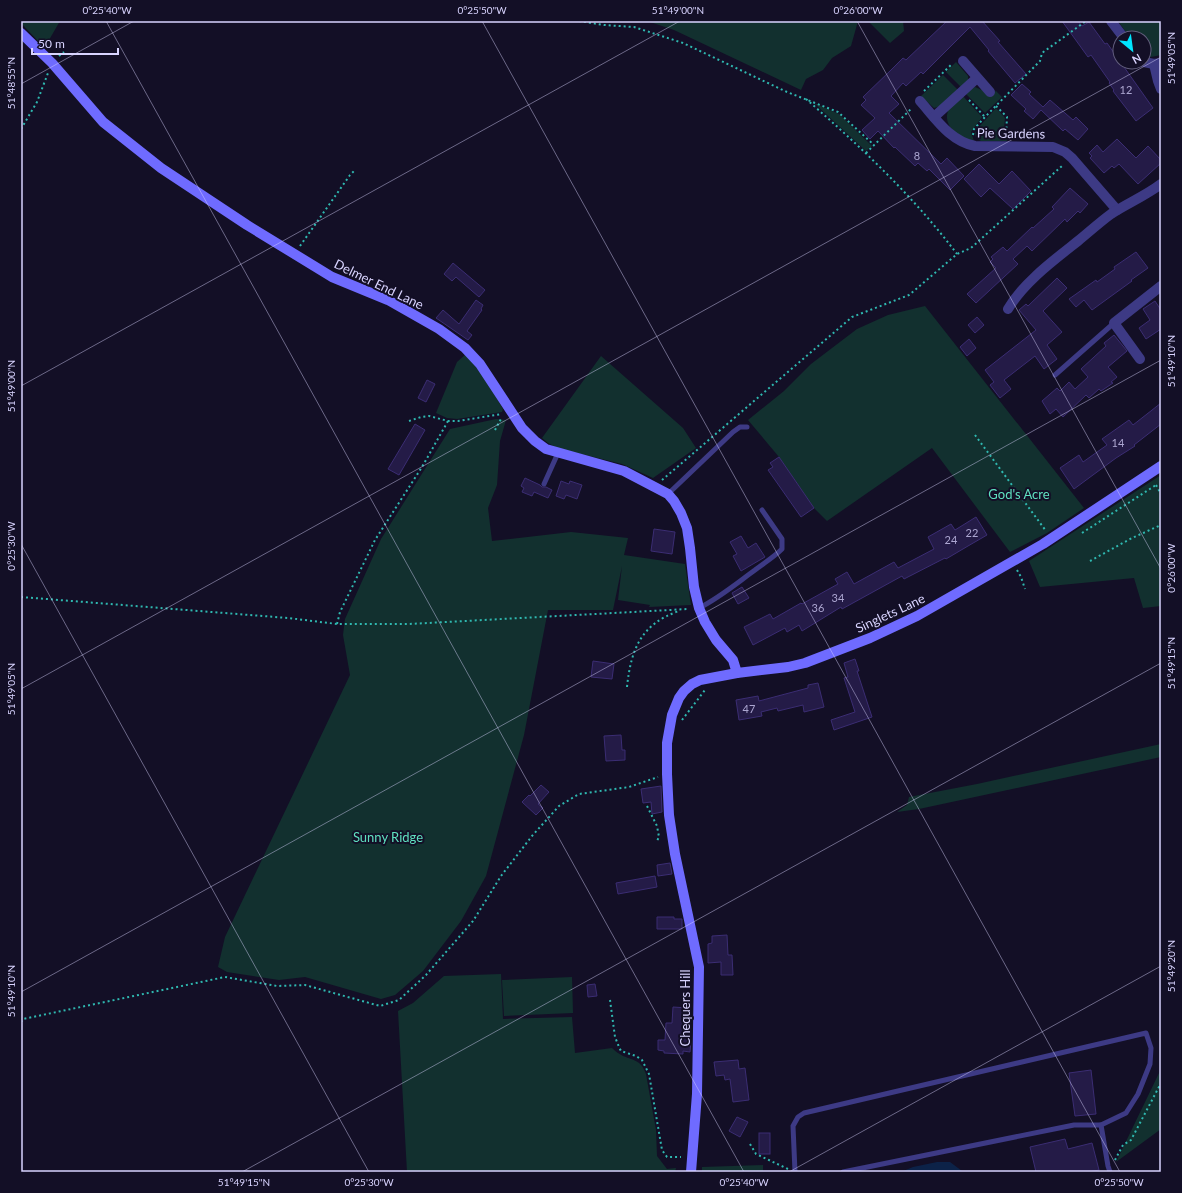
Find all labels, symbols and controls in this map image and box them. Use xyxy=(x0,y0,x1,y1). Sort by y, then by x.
text: 0°25'40"W xyxy=(82,4,132,16)
text: 0°25'50"W xyxy=(457,4,507,16)
text: 51°49'00"N xyxy=(652,4,704,16)
text: 0°26'00"W xyxy=(833,4,883,16)
scale bar xyxy=(32,30,118,56)
north arrow xyxy=(1112,30,1152,70)
text: 51°49'05"N xyxy=(1165,32,1177,84)
text: 50 m xyxy=(38,36,65,51)
text: N xyxy=(1130,51,1144,67)
text: 51°48'55"N xyxy=(5,57,17,109)
house number: 12 xyxy=(1120,83,1132,96)
street label: Pie Gardens xyxy=(977,124,1046,142)
house number: 8 xyxy=(914,149,920,162)
street label: Delmer End Lane xyxy=(332,255,426,313)
text: 51°49'10"N xyxy=(1165,335,1177,387)
text: 51°49'00"N xyxy=(5,360,17,412)
house number: 14 xyxy=(1112,436,1125,449)
park label: God's Acre xyxy=(988,486,1050,502)
text: 0°25'30"W xyxy=(5,521,17,571)
house number: 22 xyxy=(966,526,978,539)
house number: 24 xyxy=(945,533,958,546)
text: 0°26'00"W xyxy=(1165,543,1177,593)
street label: Singlets Lane xyxy=(853,590,927,636)
house number: 34 xyxy=(832,591,845,604)
house number: 36 xyxy=(812,601,824,614)
text: 51°49'15"N xyxy=(1165,637,1177,689)
text: 51°49'05"N xyxy=(5,663,17,715)
house number: 47 xyxy=(743,702,755,715)
park label: Sunny Ridge xyxy=(353,829,423,845)
text: 51°49'20"N xyxy=(1165,940,1177,992)
text: 51°49'10"N xyxy=(5,965,17,1017)
street label: Chequers Hill xyxy=(677,970,693,1046)
text: 51°49'15"N xyxy=(218,1176,270,1188)
text: 0°25'30"W xyxy=(344,1176,394,1188)
text: 0°25'40"W xyxy=(719,1176,769,1188)
text: 0°25'50"W xyxy=(1094,1176,1144,1188)

